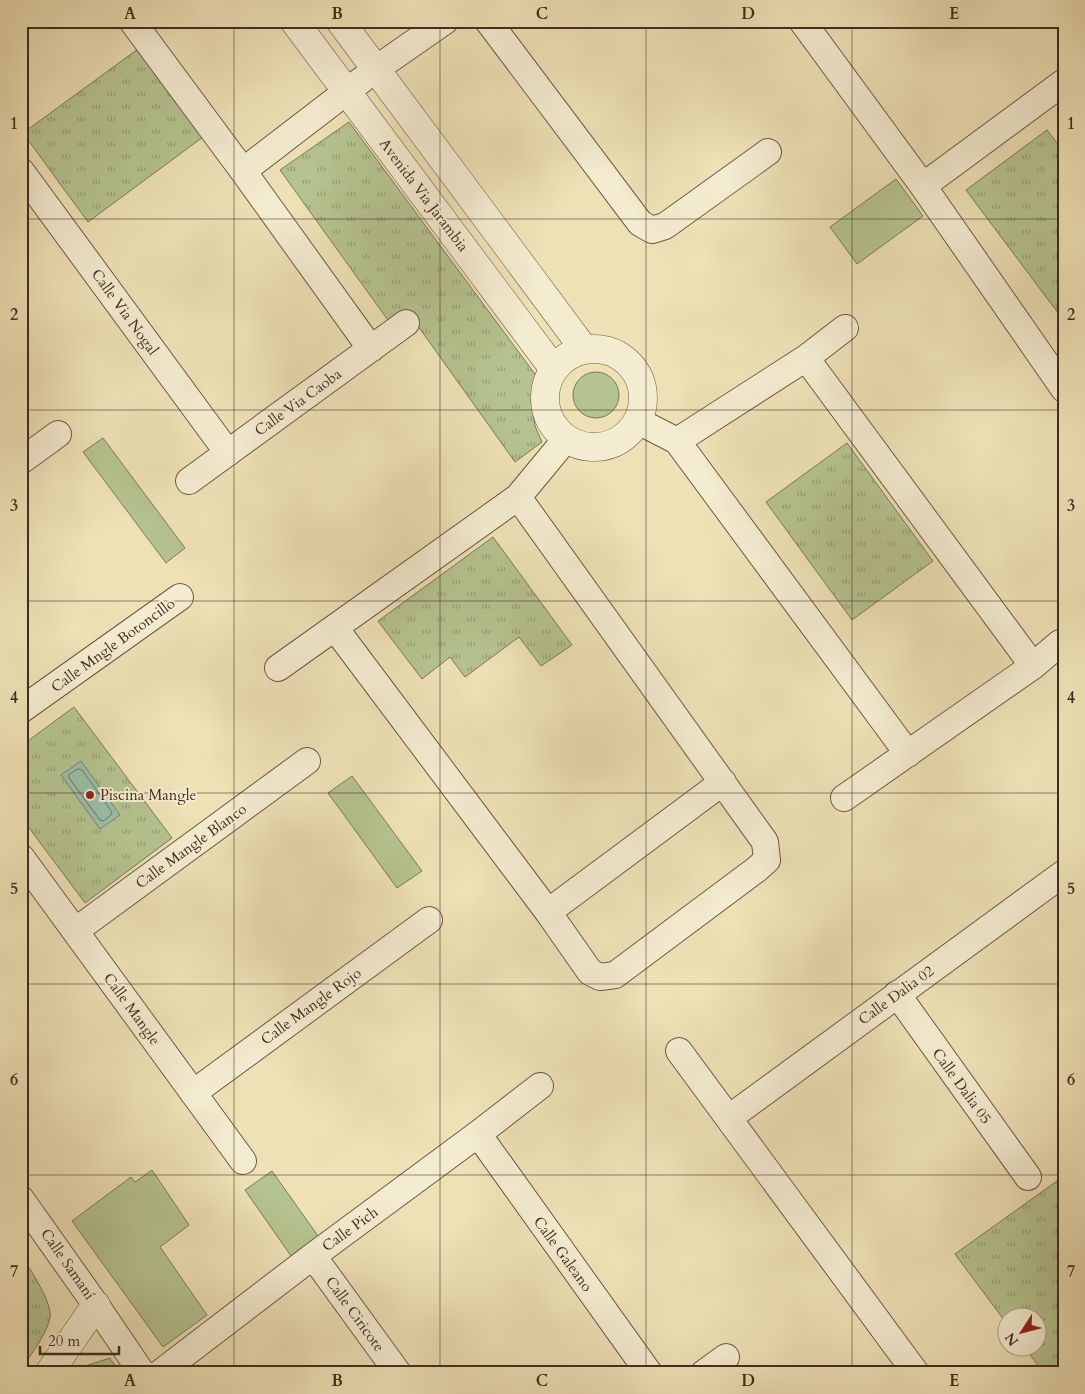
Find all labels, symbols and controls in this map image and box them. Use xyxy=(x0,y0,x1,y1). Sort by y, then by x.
text: A xyxy=(124,3,136,25)
text: B xyxy=(331,3,343,25)
text: C xyxy=(536,3,548,25)
text: D xyxy=(741,3,755,25)
text: E xyxy=(949,3,959,25)
text: 1 xyxy=(10,113,18,135)
text: 1 xyxy=(1067,113,1075,135)
street label: Avenida Via Jarambia xyxy=(375,134,474,256)
street label: Calle Via Nogal xyxy=(87,265,163,359)
text: 2 xyxy=(10,304,18,326)
text: 2 xyxy=(1067,304,1075,326)
street label: Calle Via Caoba xyxy=(251,363,346,440)
text: 3 xyxy=(10,495,18,517)
text: 3 xyxy=(1067,495,1075,517)
street label: Calle Mngle Botoncillo xyxy=(47,593,179,697)
text: 4 xyxy=(10,687,18,709)
text: 4 xyxy=(1067,687,1075,709)
place label: Piscina Mangle xyxy=(100,785,197,805)
marker: Piscina Mangle xyxy=(84,789,96,801)
street label: Calle Mangle Blanco xyxy=(131,799,251,893)
text: 5 xyxy=(10,878,18,900)
text: 5 xyxy=(1067,878,1075,900)
street label: Calle Dalia 02 xyxy=(854,961,938,1029)
street label: Calle Mangle Rojo xyxy=(257,963,365,1049)
street label: Calle Mangle xyxy=(99,969,165,1049)
street label: Calle Dalia 05 xyxy=(928,1044,996,1128)
text: 6 xyxy=(10,1069,18,1091)
text: 6 xyxy=(1067,1069,1075,1091)
street label: Calle Pich xyxy=(318,1201,383,1256)
street label: Calle Galeano xyxy=(529,1212,597,1296)
street label: Calle Samaní xyxy=(36,1225,100,1303)
text: 7 xyxy=(10,1261,18,1283)
text: 7 xyxy=(1067,1261,1075,1283)
street label: Calle Ciricote xyxy=(321,1272,389,1356)
north arrow xyxy=(998,1306,1048,1356)
scale bar xyxy=(40,1324,119,1356)
text: N xyxy=(1001,1329,1023,1350)
text: 20 m xyxy=(48,1331,80,1351)
text: A xyxy=(124,1370,136,1392)
text: B xyxy=(331,1370,343,1392)
text: C xyxy=(536,1370,548,1392)
text: D xyxy=(741,1370,755,1392)
text: E xyxy=(949,1370,959,1392)

